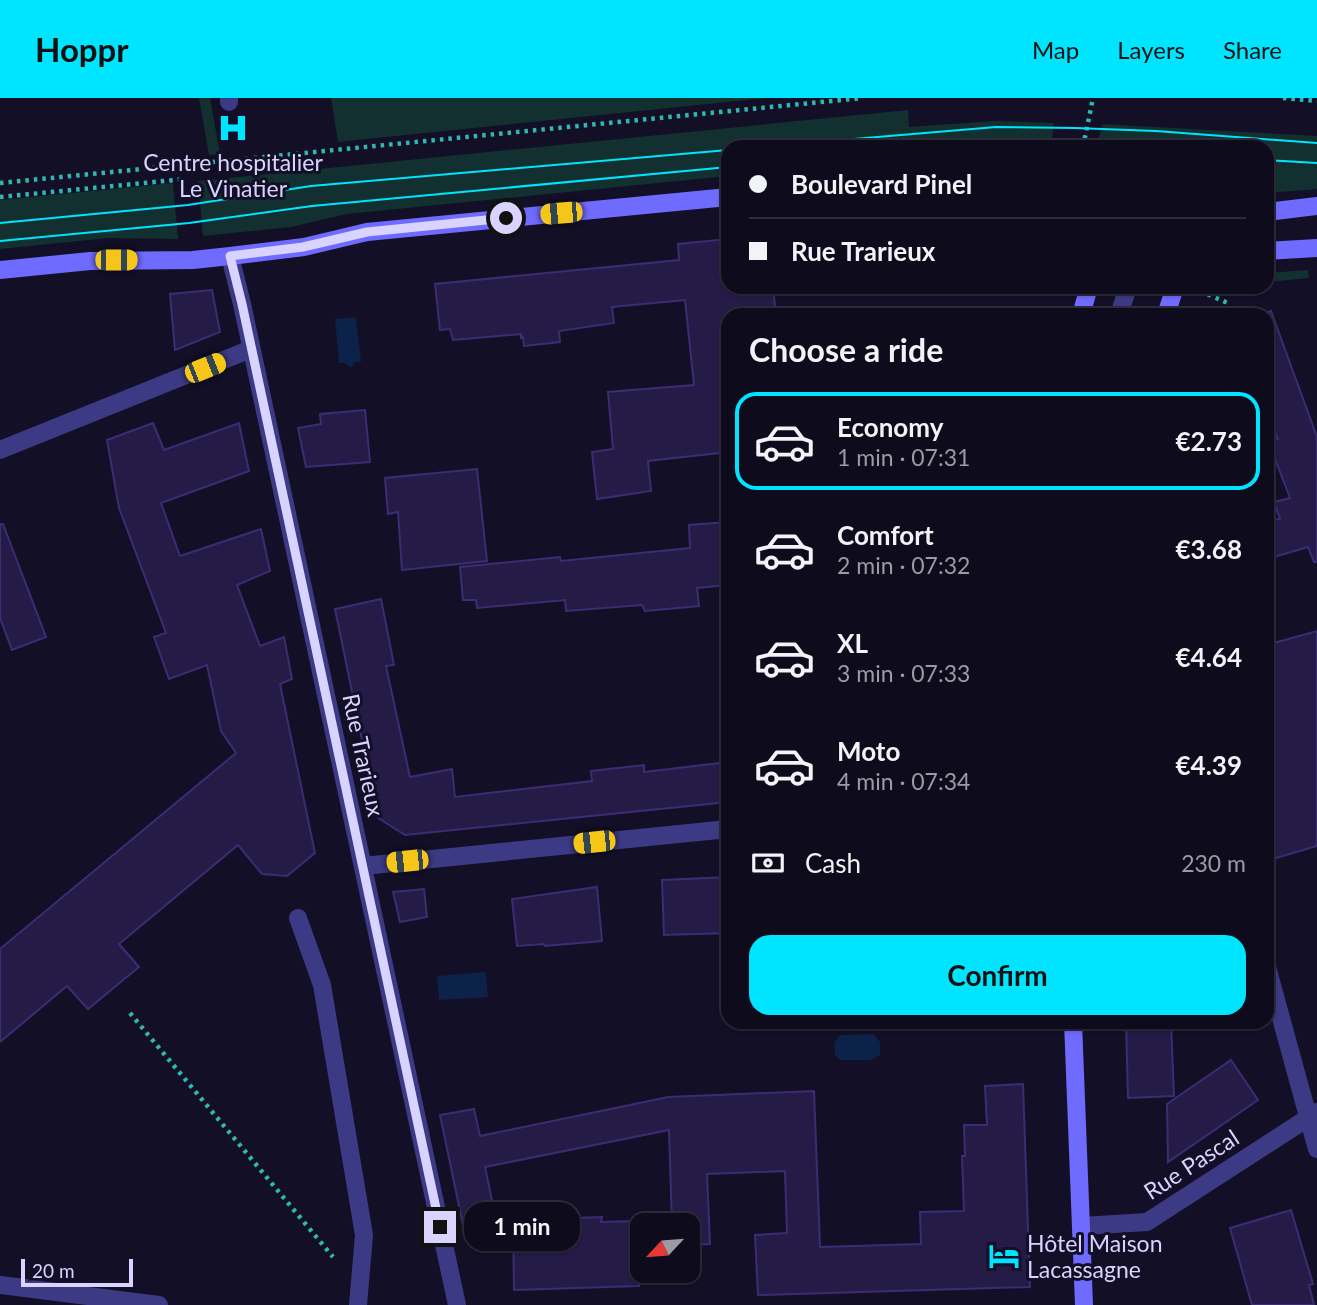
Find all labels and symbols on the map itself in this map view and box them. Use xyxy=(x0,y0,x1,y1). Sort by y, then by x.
hospital icon: Centre hospitalier Le Vinatier xyxy=(216,111,250,145)
place label: Centre hospitalier Le Vinatier xyxy=(143,148,323,202)
car xyxy=(540,201,583,225)
route start xyxy=(490,202,522,234)
car xyxy=(96,250,138,271)
car xyxy=(182,350,229,386)
street label: Rue Trarieux xyxy=(337,691,391,820)
car xyxy=(573,829,616,855)
car xyxy=(386,848,429,874)
street label: Rue Pascal xyxy=(1138,1123,1244,1205)
callout: 1 min xyxy=(464,1202,580,1252)
route end xyxy=(424,1211,456,1243)
north arrow xyxy=(630,1213,700,1283)
place label: Hôtel Maison Lacassagne xyxy=(1027,1229,1162,1283)
hotel icon: Hôtel Maison Lacassagne xyxy=(987,1239,1021,1273)
scale bar xyxy=(21,1256,133,1288)

